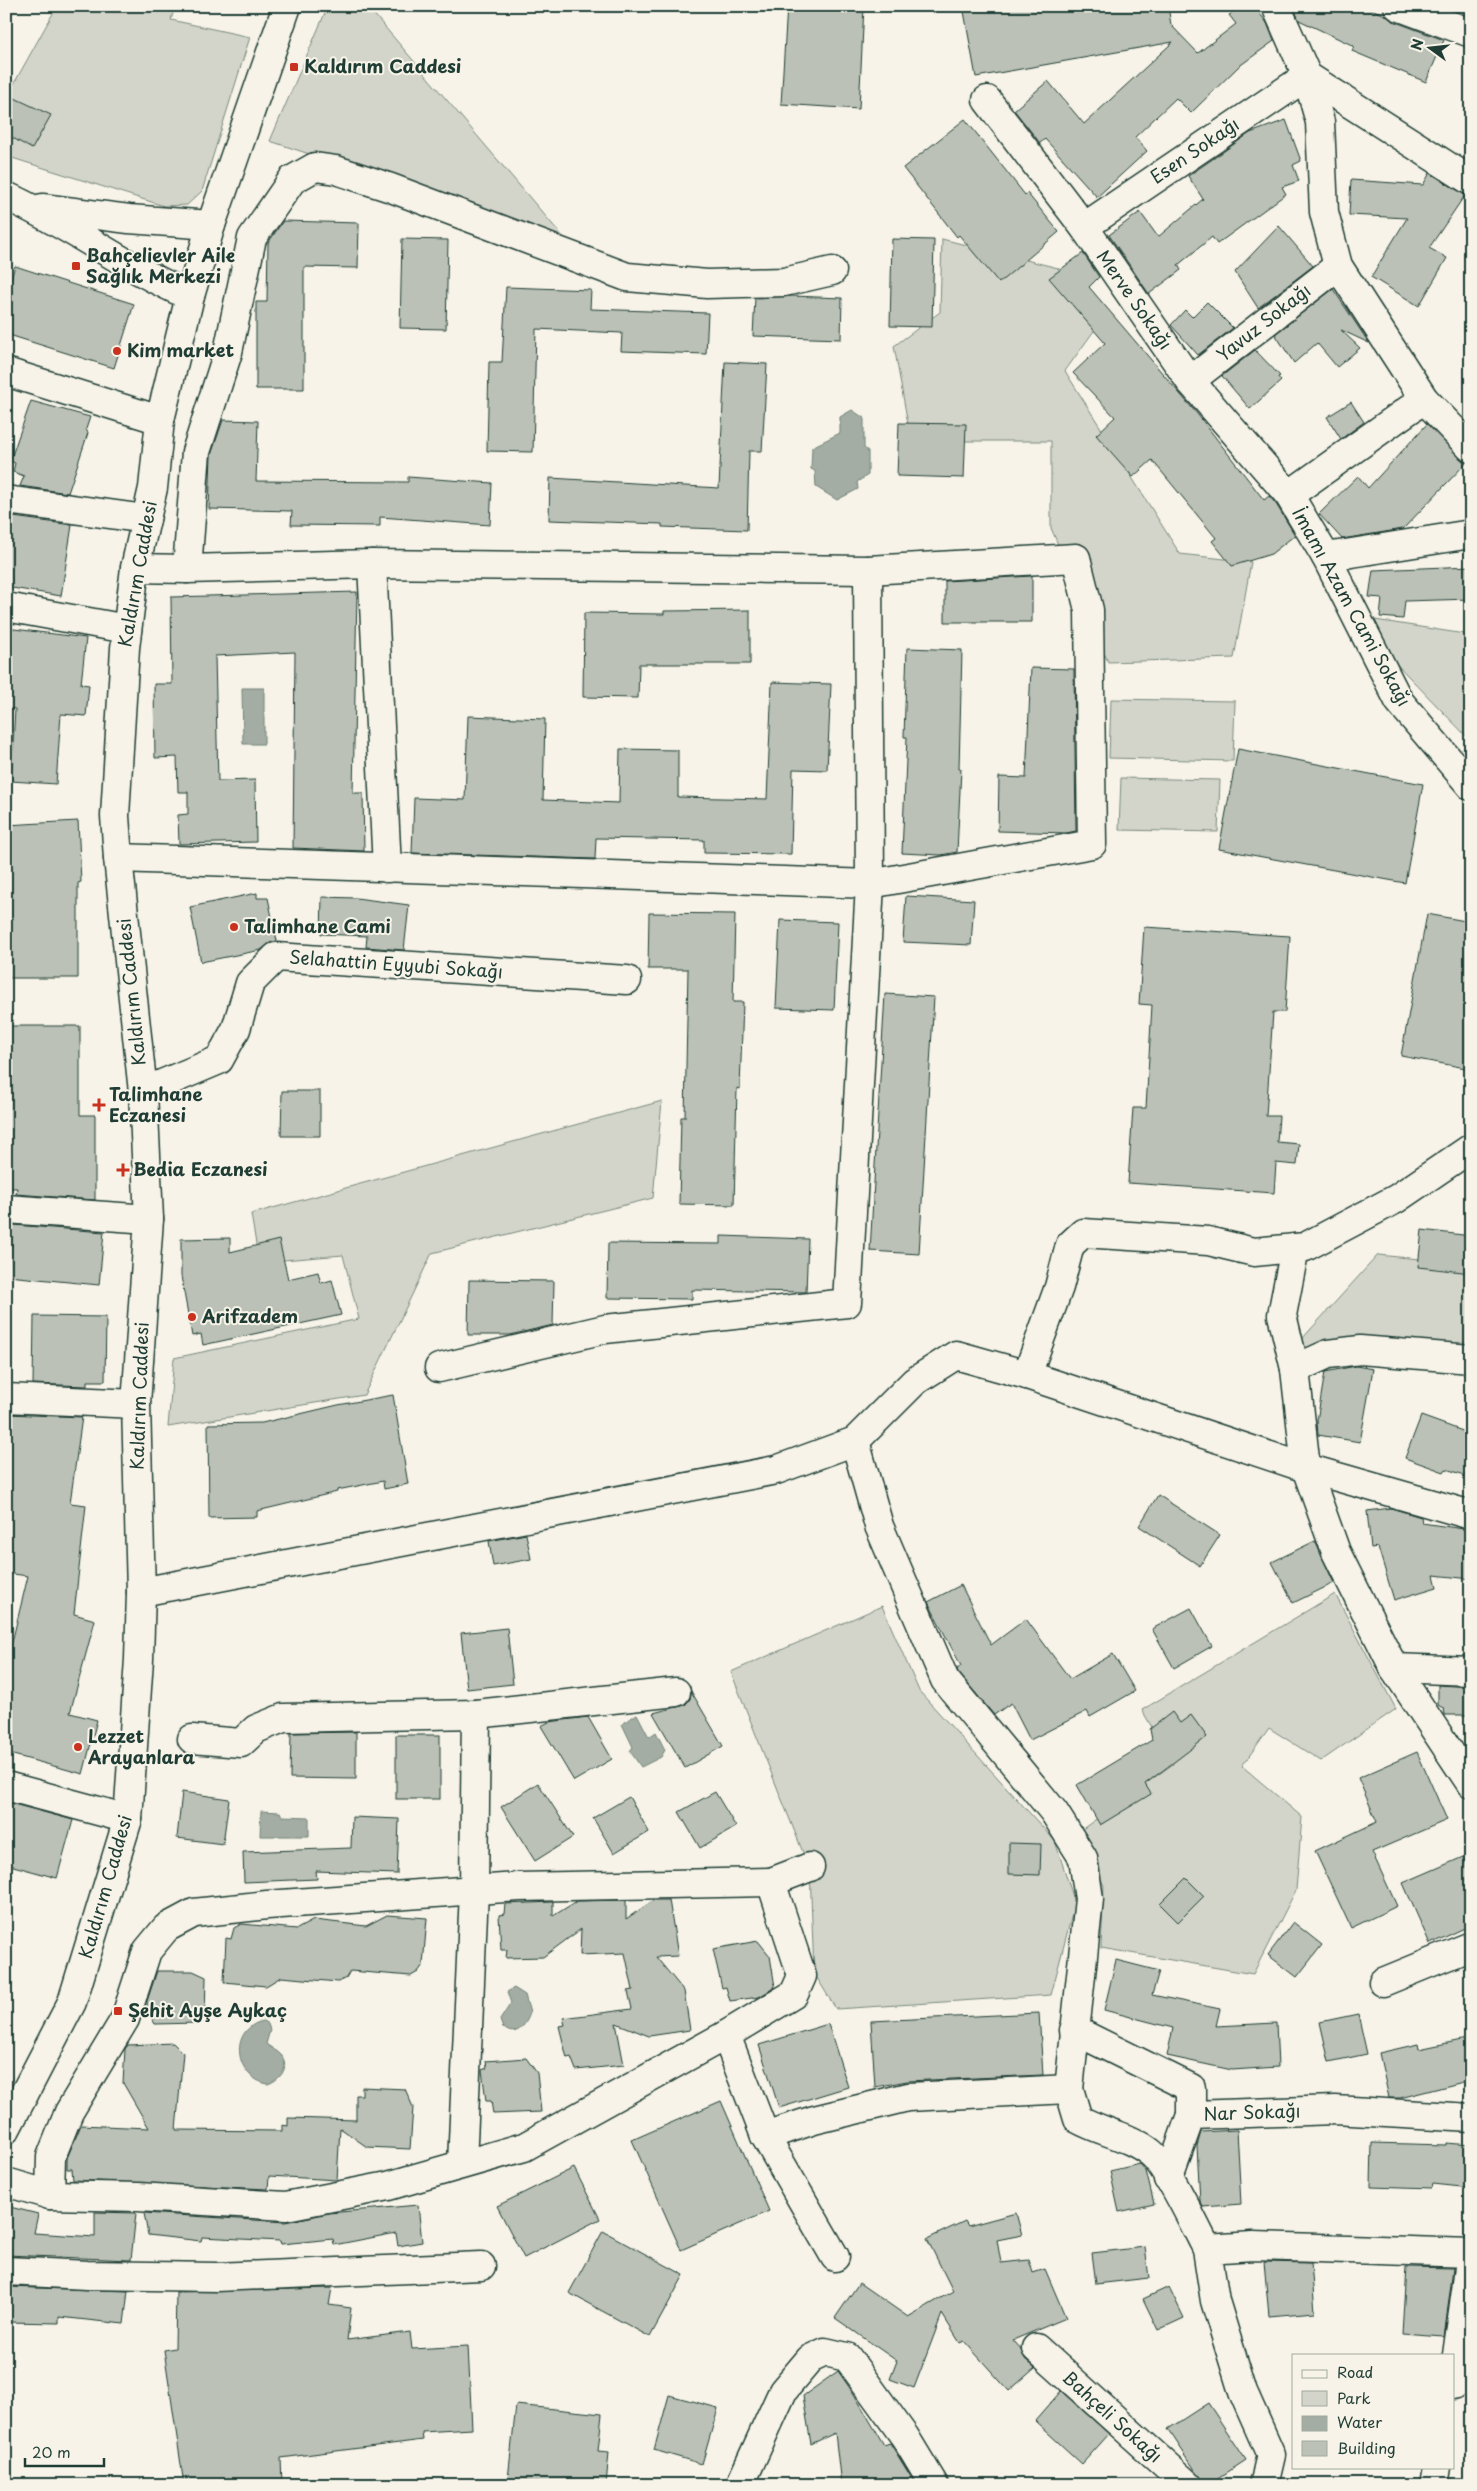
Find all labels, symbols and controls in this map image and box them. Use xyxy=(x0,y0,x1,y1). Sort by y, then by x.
north arrow xyxy=(1404,22,1454,72)
text: N xyxy=(1405,36,1429,53)
place label: Kaldırım Caddesi xyxy=(304,52,461,79)
marker: Kaldırım Caddesi xyxy=(288,61,300,73)
street label: Esen Sokağı xyxy=(1144,110,1244,190)
place label: Bahçelievler Aile Sağlık Merkezi xyxy=(86,241,235,289)
street label: Merve Sokağı xyxy=(1091,244,1180,354)
marker: Bahçelievler Aile Sağlık Merkezi xyxy=(70,260,82,272)
street label: Yavuz Sokağı xyxy=(1210,276,1316,367)
place label: Kim market xyxy=(127,336,234,363)
marker: Kim market xyxy=(111,345,123,357)
street label: Kaldırım Caddesi xyxy=(110,498,163,649)
street label: İmamı Azam Cami Sokağı xyxy=(1286,502,1418,711)
place label: Talimhane Cami xyxy=(244,912,391,939)
street label: Kaldırım Caddesi xyxy=(109,917,152,1067)
marker: Talimhane Cami xyxy=(228,921,240,933)
street label: Selahattin Eyyubi Sokağı xyxy=(288,943,504,984)
place label: Talimhane Eczanesi xyxy=(109,1080,203,1128)
marker: Talimhane Eczanesi xyxy=(93,1099,105,1111)
place label: Bedia Eczanesi xyxy=(133,1155,268,1182)
marker: Bedia Eczanesi xyxy=(117,1164,129,1176)
place label: Arifzadem xyxy=(201,1302,298,1329)
marker: Arifzadem xyxy=(186,1311,198,1323)
street label: Kaldırım Caddesi xyxy=(122,1321,155,1471)
place label: Lezzet Arayanlara xyxy=(87,1722,195,1770)
marker: Lezzet Arayanlara xyxy=(72,1741,84,1753)
street label: Kaldırım Caddesi xyxy=(71,1812,138,1962)
place label: Şehit Ayşe Aykaç xyxy=(128,1996,287,2023)
marker: Şehit Ayşe Aykaç xyxy=(112,2005,124,2017)
street label: Nar Sokağı xyxy=(1203,2096,1301,2127)
legend xyxy=(1292,2354,1454,2468)
text: Road xyxy=(1337,2360,1373,2383)
street label: Bahçeli Sokağı xyxy=(1057,2364,1169,2468)
text: Park xyxy=(1337,2386,1371,2409)
text: Water xyxy=(1337,2410,1382,2433)
scale bar xyxy=(25,2436,104,2468)
text: Building xyxy=(1337,2436,1396,2459)
text: 20 m xyxy=(32,2440,71,2463)

